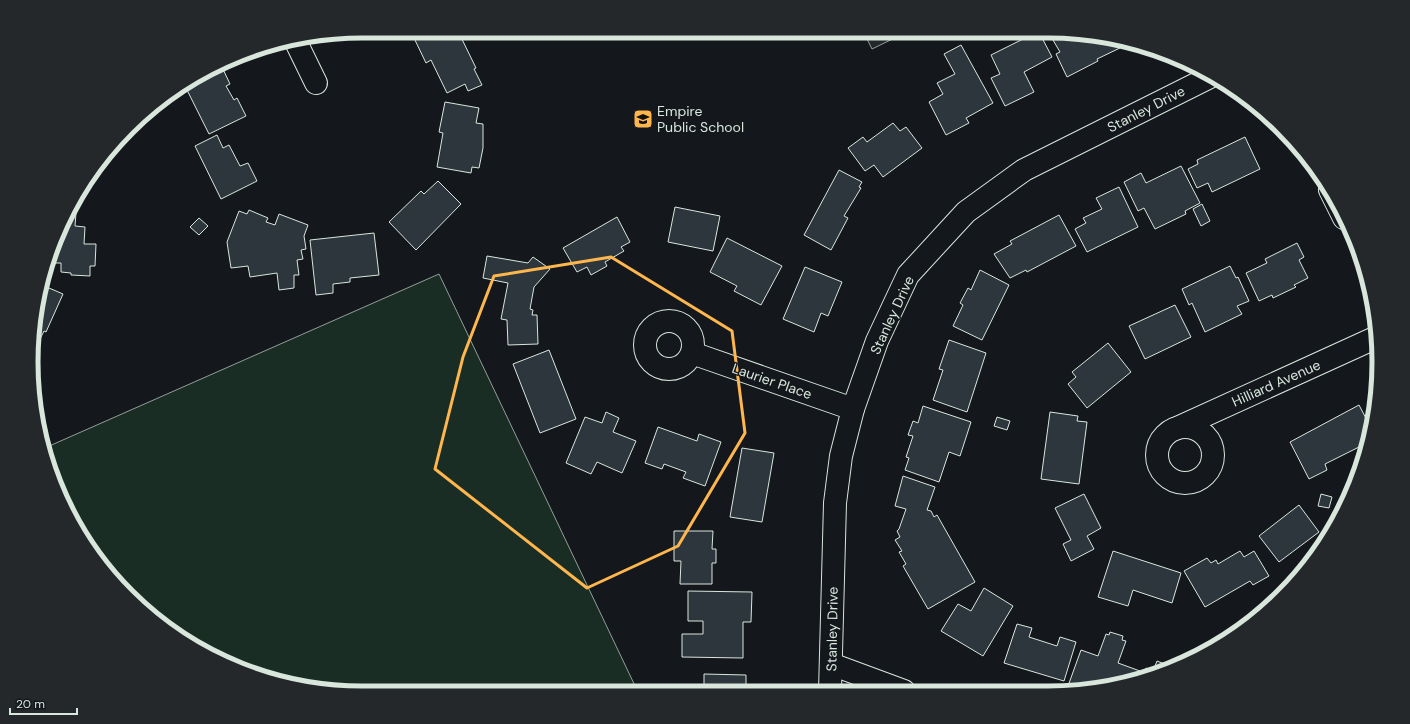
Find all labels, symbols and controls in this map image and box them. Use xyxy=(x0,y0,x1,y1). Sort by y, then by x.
street label: Stanley Drive xyxy=(1104,82,1188,136)
place label: Empire Public School xyxy=(657,102,744,136)
school or university icon: Empire Public School xyxy=(632,108,654,130)
street label: Stanley Drive xyxy=(866,273,918,357)
street label: Hilliard Avenue xyxy=(1229,355,1323,411)
street label: Laurier Place xyxy=(730,359,814,403)
street label: Stanley Drive xyxy=(822,586,842,672)
scale bar xyxy=(10,690,77,716)
text: 20 m xyxy=(16,696,45,712)

